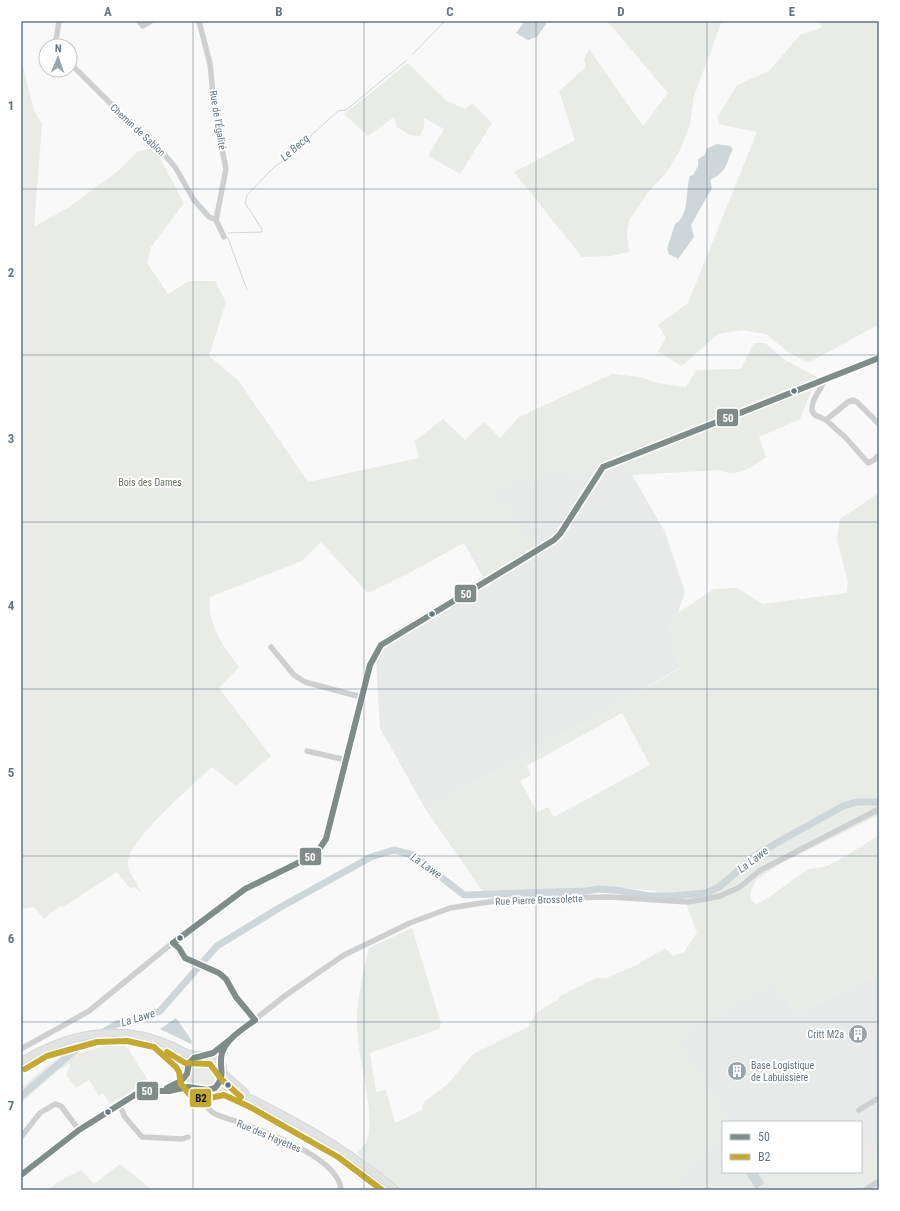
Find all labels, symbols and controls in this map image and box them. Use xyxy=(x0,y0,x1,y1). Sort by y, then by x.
text: A xyxy=(104,4,112,19)
text: B xyxy=(275,4,283,19)
text: C xyxy=(446,4,454,19)
text: D xyxy=(617,4,625,19)
text: E xyxy=(789,4,796,19)
north arrow xyxy=(38,38,78,78)
text: N xyxy=(55,42,62,55)
street label: Rue de l'Égalité xyxy=(208,89,229,151)
text: 1 xyxy=(8,98,14,113)
street label: Chemin de Sablon xyxy=(108,102,168,158)
water label: Le Becq xyxy=(278,132,312,164)
text: 2 xyxy=(8,265,15,280)
unlabelled marker xyxy=(789,386,799,396)
line badge: 50 xyxy=(716,408,739,427)
text: 50 xyxy=(722,412,734,425)
text: 3 xyxy=(8,431,14,446)
park label: Bois des Dames xyxy=(118,477,182,488)
line badge: 50 xyxy=(454,584,477,603)
text: 50 xyxy=(460,588,472,601)
text: 4 xyxy=(8,598,15,613)
unlabelled marker xyxy=(427,609,437,619)
text: 5 xyxy=(8,765,15,780)
water label: La Lawe xyxy=(735,844,771,876)
line badge: 50 xyxy=(299,847,322,866)
text: 50 xyxy=(304,851,316,864)
water label: La Lawe xyxy=(408,851,444,881)
street label: Rue Pierre Brossolette xyxy=(495,893,583,907)
text: 6 xyxy=(8,931,15,946)
unlabelled marker xyxy=(175,933,185,943)
water label: La Lawe xyxy=(119,1007,157,1029)
building icon: Critt M2a xyxy=(847,1023,869,1045)
place label: Critt M2a xyxy=(807,1029,844,1040)
building icon: Base Logistique de Labuissière xyxy=(726,1060,748,1082)
place label: Base Logistique de Labuissière xyxy=(751,1060,814,1083)
unlabelled marker xyxy=(223,1080,233,1090)
line badge: 50 xyxy=(136,1081,159,1101)
text: 50 xyxy=(141,1085,153,1098)
line badge: B2 xyxy=(189,1088,212,1108)
text: B2 xyxy=(195,1092,207,1105)
text: 7 xyxy=(8,1098,15,1113)
unlabelled marker xyxy=(103,1107,113,1117)
street label: Rue des Hayettes xyxy=(235,1118,303,1155)
legend xyxy=(722,1121,862,1173)
text: 50 xyxy=(758,1130,770,1144)
text: B2 xyxy=(758,1150,771,1164)

